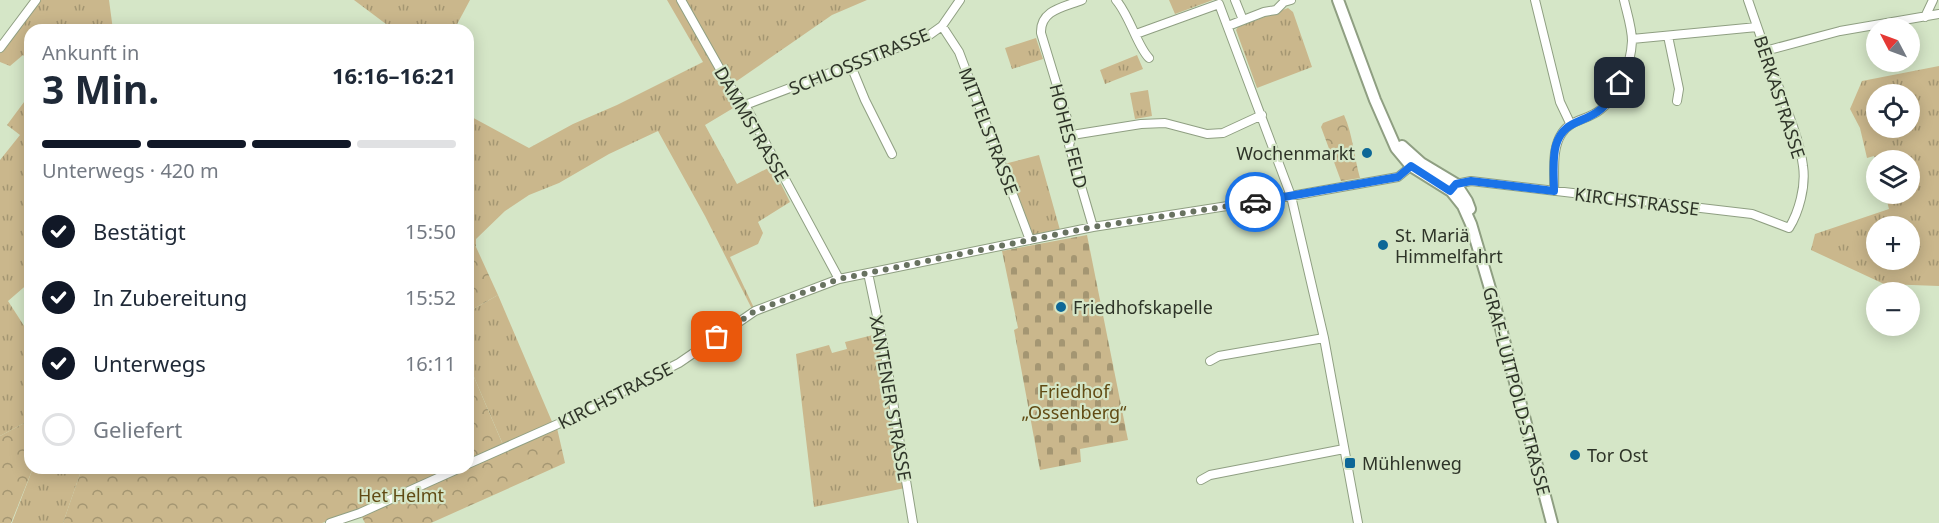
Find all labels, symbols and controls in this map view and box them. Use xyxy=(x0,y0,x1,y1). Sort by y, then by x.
north arrow xyxy=(1866,18,1920,72)
map controls xyxy=(1866,18,1920,336)
street label: SCHLOSSSTRASSE xyxy=(785,22,933,100)
street label: BERKASTRASSE xyxy=(1749,32,1811,162)
text: Ankunft in xyxy=(42,39,139,66)
pin xyxy=(1594,57,1645,108)
text: 16:16–16:21 xyxy=(332,60,456,90)
text: 3 Min. xyxy=(42,62,159,115)
street label: DAMMSTRASSE xyxy=(709,62,795,186)
street label: MITTELSTRASSE xyxy=(954,64,1024,198)
icon: home xyxy=(1603,66,1636,99)
street label: HOHES FELD xyxy=(1044,81,1094,191)
button: locate xyxy=(1866,84,1920,138)
place label: Wochenmarkt xyxy=(1236,141,1355,165)
marker: Wochenmarkt xyxy=(1360,146,1374,160)
button: layers xyxy=(1866,150,1920,204)
text: Unterwegs · 420 m xyxy=(42,157,219,184)
courier xyxy=(1225,172,1285,232)
street label: KIRCHSTRASSE xyxy=(1573,181,1701,221)
icon: car xyxy=(1239,186,1272,219)
icon: check xyxy=(42,215,75,248)
text: Bestätigt xyxy=(93,216,186,246)
button: + xyxy=(1866,216,1920,270)
text: 15:50 xyxy=(405,218,456,245)
place label: St. Mariä Himmelfahrt xyxy=(1395,223,1503,268)
marker: St. Mariä Himmelfahrt xyxy=(1376,238,1390,252)
icon: check xyxy=(42,281,75,314)
text: In Zubereitung xyxy=(93,282,247,312)
button: − xyxy=(1866,282,1920,336)
text: 15:52 xyxy=(405,284,456,311)
street label: GRAF-LUITPOLD-STRASSE xyxy=(1478,284,1556,498)
place label: Friedhofskapelle xyxy=(1073,295,1213,319)
marker: Friedhofskapelle xyxy=(1054,300,1068,314)
pin xyxy=(691,311,742,362)
street label: XANTENER STRASSE xyxy=(865,313,917,483)
icon: bag xyxy=(700,320,733,353)
icon: check xyxy=(42,347,75,380)
text: Unterwegs xyxy=(93,348,206,378)
text: 16:11 xyxy=(405,350,456,377)
street label: KIRCHSTRASSE xyxy=(554,356,676,434)
park label: Friedhof „Ossenberg“ xyxy=(1021,379,1127,424)
text: Geliefert xyxy=(93,414,182,444)
place label: Tor Ost xyxy=(1587,443,1648,467)
marker: Tor Ost xyxy=(1568,448,1582,462)
place label: Mühlenweg xyxy=(1362,451,1462,475)
marker: Mühlenweg xyxy=(1343,456,1357,470)
park label: Het Helmt xyxy=(358,483,445,507)

